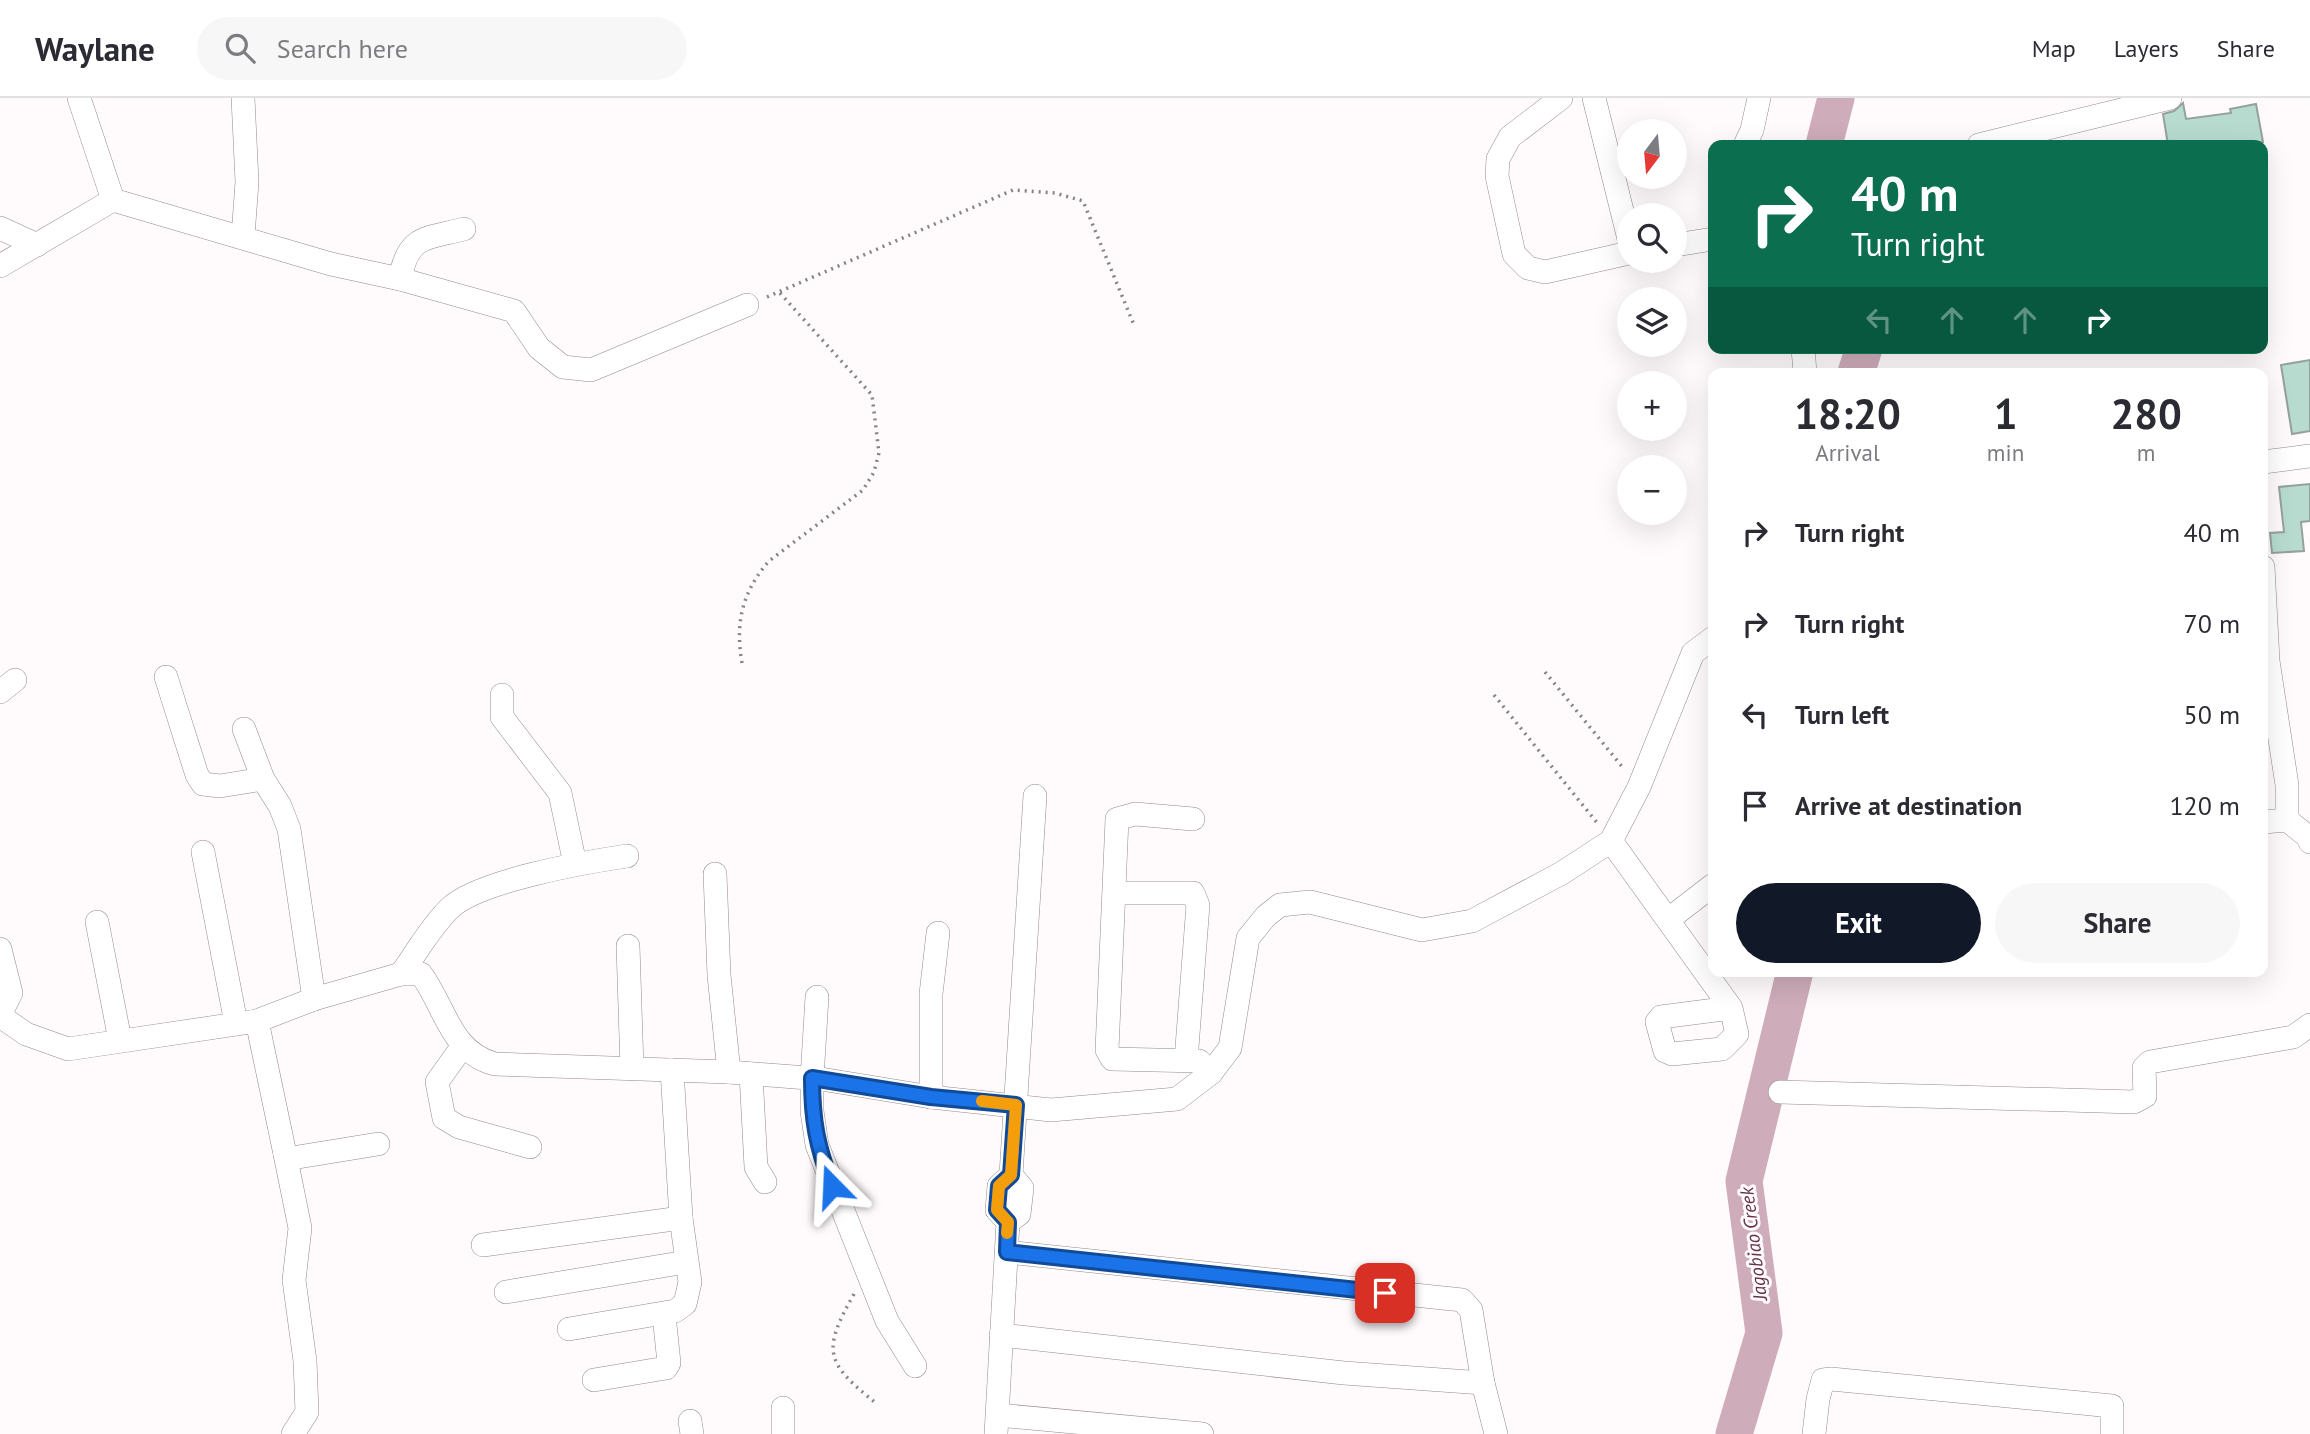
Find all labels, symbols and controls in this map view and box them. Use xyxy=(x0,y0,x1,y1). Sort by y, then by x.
search box xyxy=(197,17,687,80)
text: Waylane xyxy=(35,27,155,70)
icon: search xyxy=(221,29,259,67)
text: Search here xyxy=(277,32,408,65)
text: Map xyxy=(2032,33,2076,64)
text: Layers xyxy=(2114,33,2179,64)
text: Share xyxy=(2217,33,2275,64)
north arrow xyxy=(1617,119,1687,189)
map controls xyxy=(1617,119,1687,525)
text: 40 m xyxy=(1851,161,1958,225)
icon: right xyxy=(1736,168,1827,259)
button: search xyxy=(1617,203,1687,273)
text: Turn right xyxy=(1851,223,1985,265)
button: layers xyxy=(1617,287,1687,357)
icon: left xyxy=(1860,301,1898,339)
icon: ahead xyxy=(1933,301,1971,339)
icon: ahead xyxy=(2006,301,2044,339)
icon: right xyxy=(2079,301,2117,339)
button: + xyxy=(1617,371,1687,441)
text: 18:20 xyxy=(1794,386,1901,441)
text: 1 xyxy=(1994,386,2017,441)
text: 280 xyxy=(2110,386,2182,441)
text: Arrival xyxy=(1815,438,1880,467)
text: min xyxy=(1987,438,2024,467)
text: m xyxy=(2137,438,2155,467)
button: − xyxy=(1617,455,1687,525)
icon: right xyxy=(1736,514,1774,552)
text: Turn right xyxy=(1795,516,1904,549)
text: 40 m xyxy=(2184,516,2240,549)
icon: right xyxy=(1736,605,1774,643)
text: Turn right xyxy=(1795,607,1904,640)
text: 70 m xyxy=(2184,607,2240,640)
icon: left xyxy=(1736,696,1774,734)
text: Turn left xyxy=(1795,698,1889,731)
text: 50 m xyxy=(2184,698,2240,731)
icon: arrive xyxy=(1736,787,1774,825)
text: Arrive at destination xyxy=(1795,789,2022,822)
text: 120 m xyxy=(2169,789,2240,822)
button: Exit xyxy=(1736,883,1981,963)
button: Share xyxy=(1995,883,2240,963)
position arrow xyxy=(795,1149,869,1223)
water label: Jagobiao Creek xyxy=(1734,1184,1772,1304)
pin xyxy=(1355,1263,1415,1323)
icon: arrive xyxy=(1366,1274,1404,1312)

